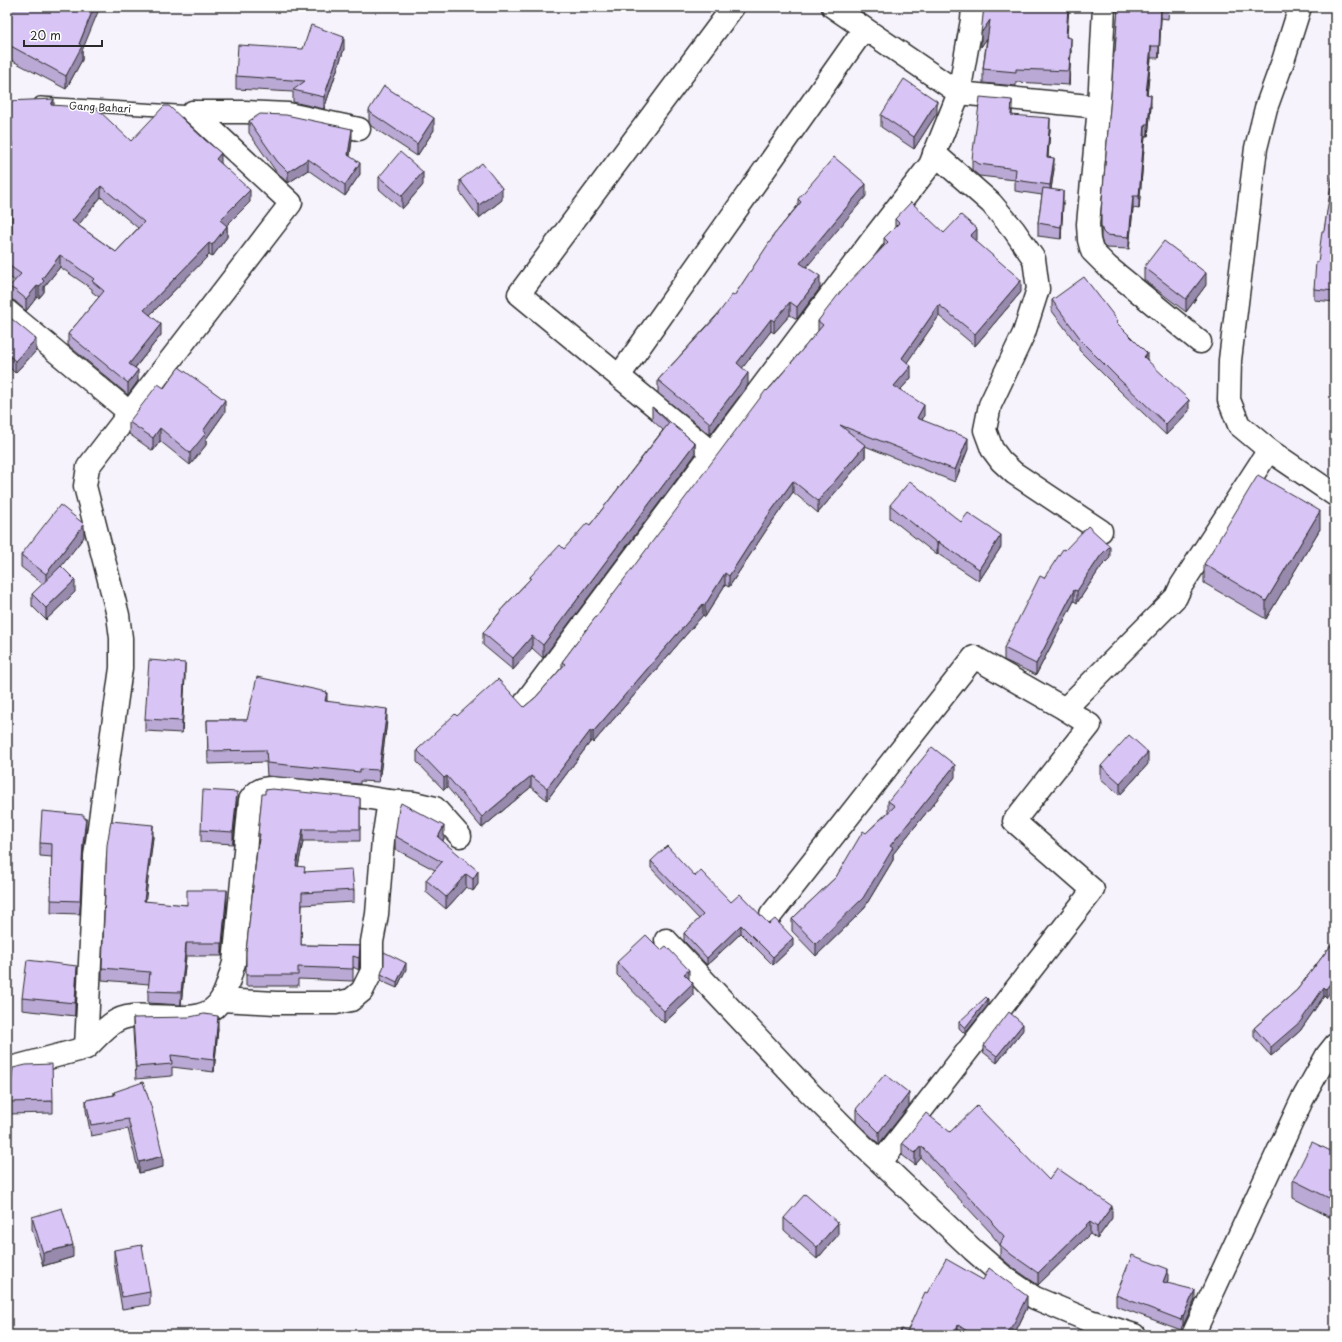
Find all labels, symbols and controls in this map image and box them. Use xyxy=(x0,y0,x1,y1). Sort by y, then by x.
scale bar xyxy=(24,22,102,48)
text: 20 m xyxy=(30,26,61,44)
street label: Gang Bahari xyxy=(69,97,132,116)

